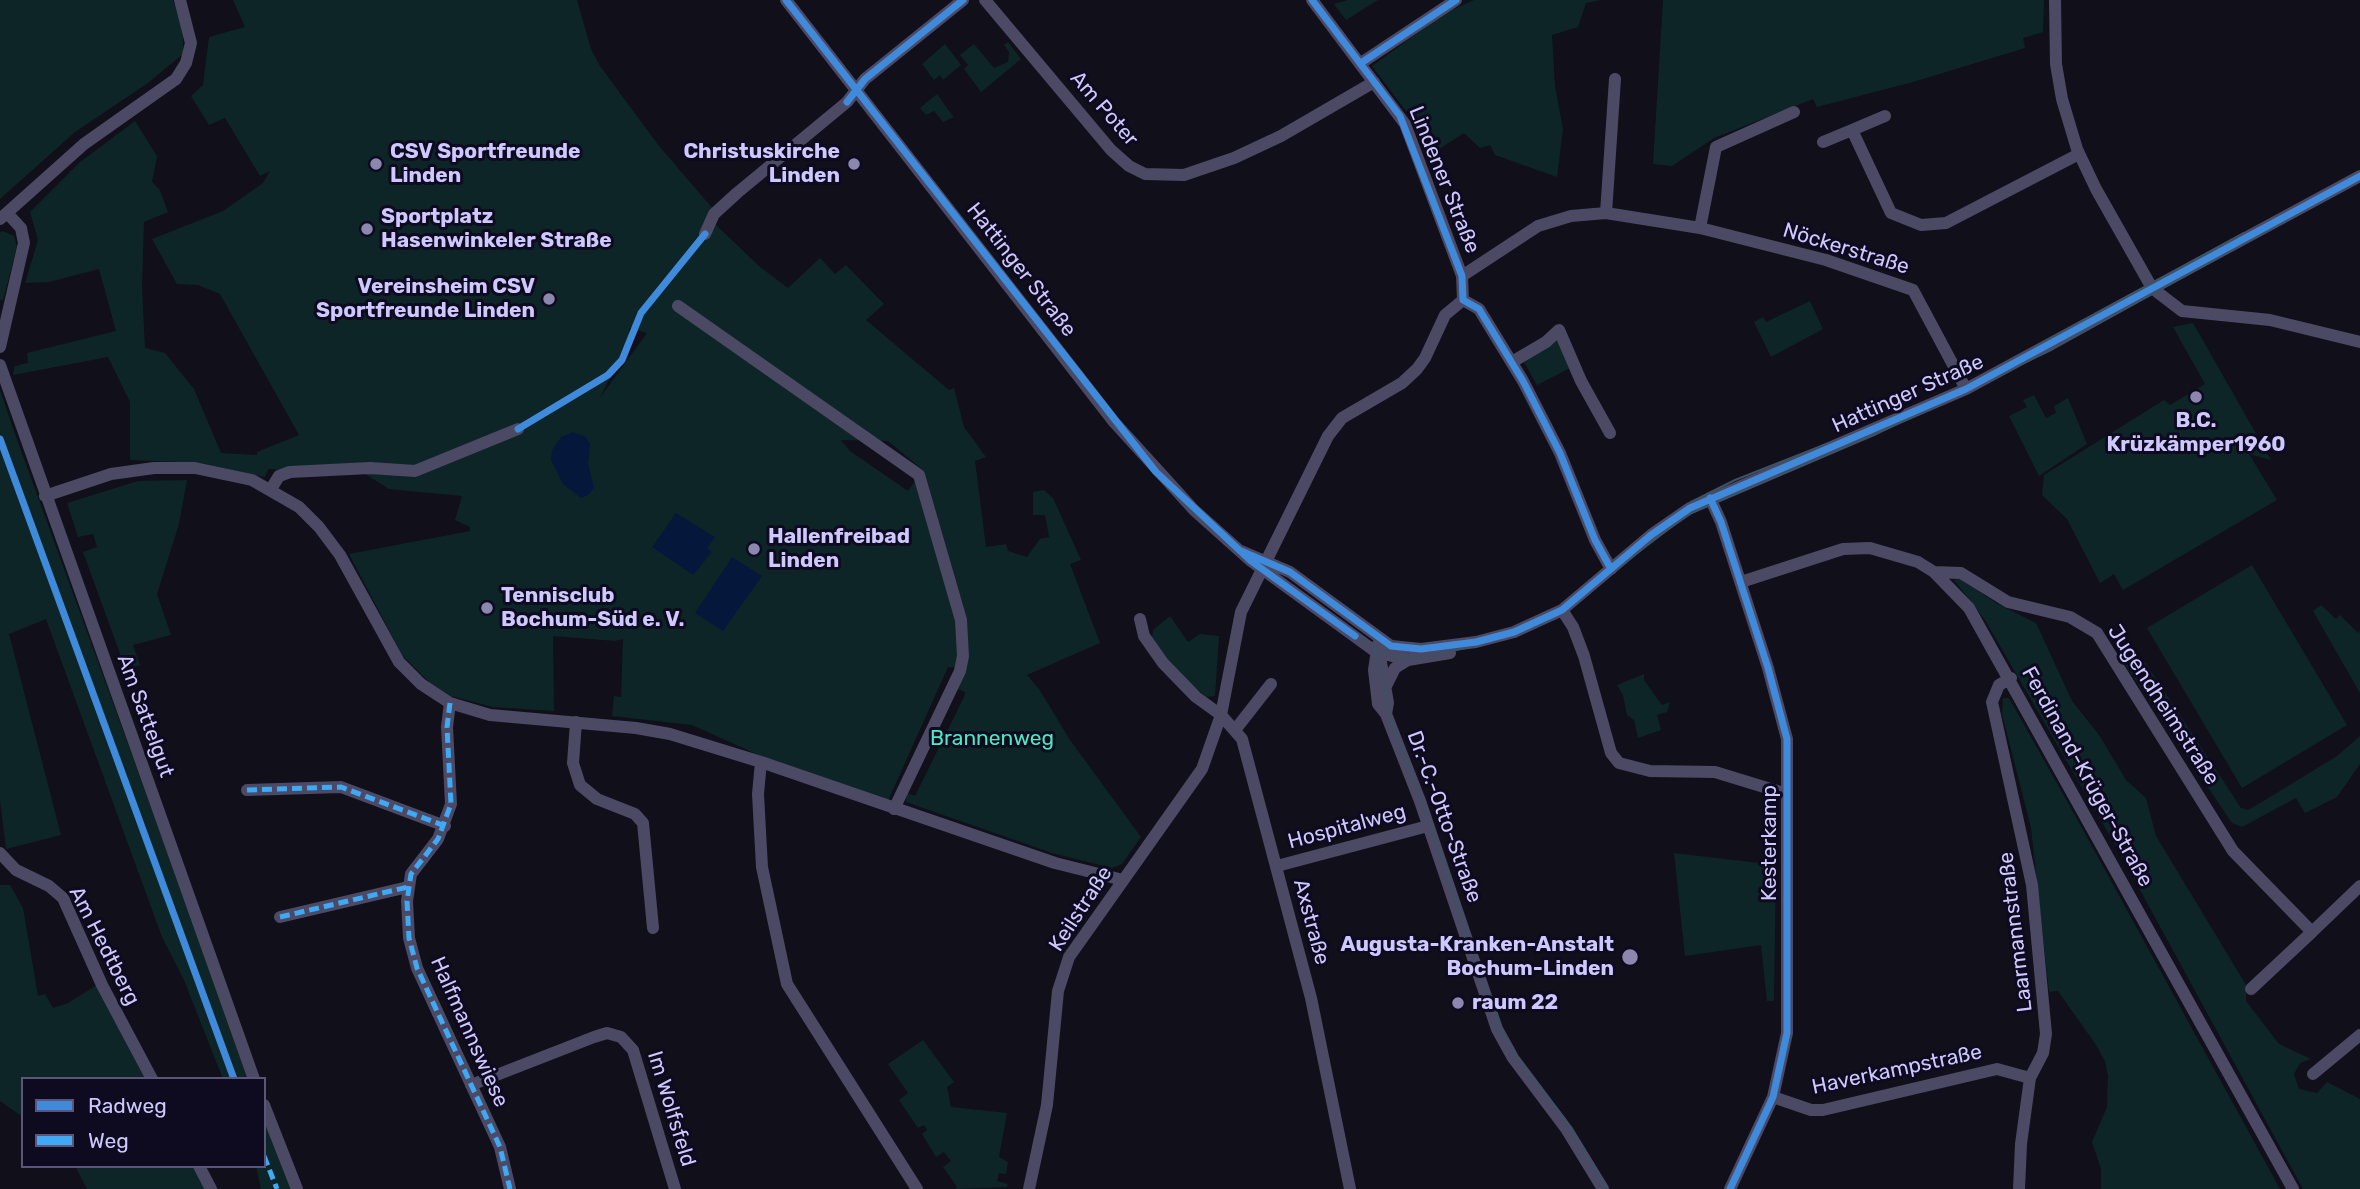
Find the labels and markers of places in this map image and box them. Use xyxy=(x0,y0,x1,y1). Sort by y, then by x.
place label: CSV Sportfreunde Linden xyxy=(390,139,580,189)
place label: Christuskirche Linden xyxy=(683,139,840,189)
marker: CSV Sportfreunde Linden xyxy=(368,156,384,172)
marker: Christuskirche Linden xyxy=(846,156,862,172)
place label: Sportplatz Hasenwinkeler Straße xyxy=(381,204,612,254)
marker: Sportplatz Hasenwinkeler Straße xyxy=(359,221,375,237)
place label: Vereinsheim CSV Sportfreunde Linden xyxy=(316,274,535,324)
marker: Vereinsheim CSV Sportfreunde Linden xyxy=(541,291,557,307)
marker: B.C. Krüzkämper1960 xyxy=(2188,389,2204,405)
place label: B.C. Krüzkämper1960 xyxy=(2106,408,2286,458)
place label: Hallenfreibad Linden xyxy=(768,524,910,574)
marker: Hallenfreibad Linden xyxy=(746,541,762,557)
place label: Tennisclub Bochum-Süd e. V. xyxy=(501,583,685,633)
marker: Tennisclub Bochum-Süd e. V. xyxy=(479,600,495,616)
place label: Augusta-Kranken-Anstalt Bochum-Linden xyxy=(1340,932,1614,982)
marker: Augusta-Kranken-Anstalt Bochum-Linden xyxy=(1620,947,1640,967)
place label: raum 22 xyxy=(1472,990,1558,1016)
marker: raum 22 xyxy=(1450,995,1466,1011)

